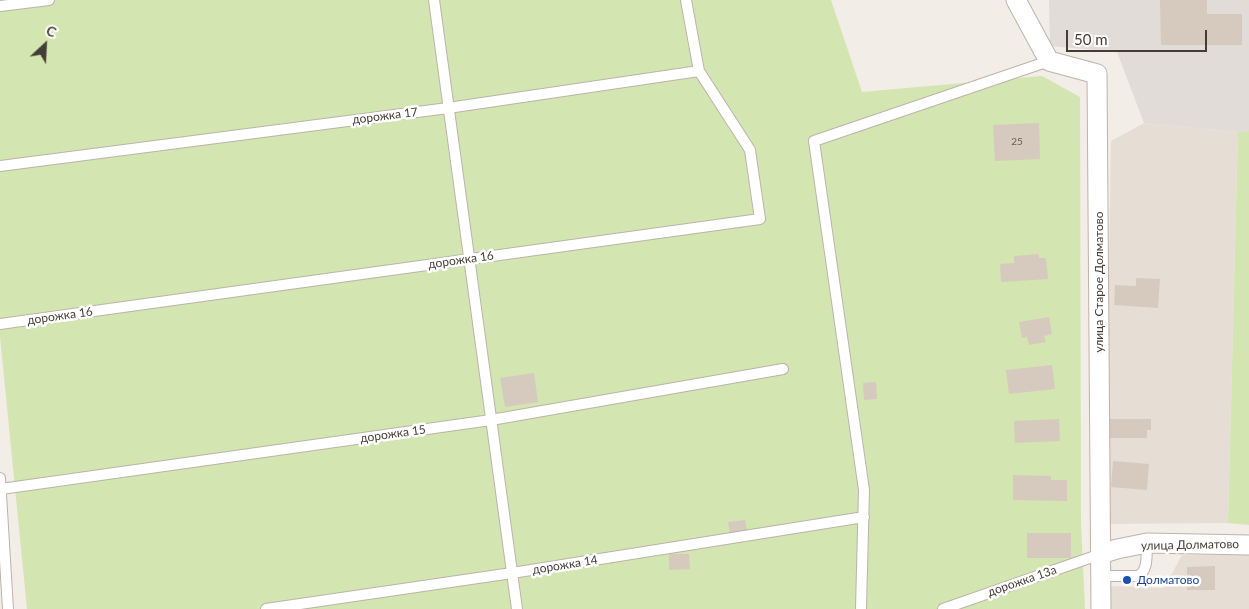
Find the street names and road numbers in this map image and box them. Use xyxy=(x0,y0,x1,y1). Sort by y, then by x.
street label: дорожка 17 xyxy=(351,105,419,127)
street label: улица Старое Долматово xyxy=(1092,212,1106,352)
street label: дорожка 16 xyxy=(427,248,495,272)
street label: дорожка 16 xyxy=(26,304,94,328)
street label: дорожка 15 xyxy=(359,422,427,446)
street label: улица Долматово xyxy=(1141,537,1239,553)
street label: дорожка 14 xyxy=(531,553,599,577)
street label: дорожка 13а xyxy=(986,562,1058,600)

